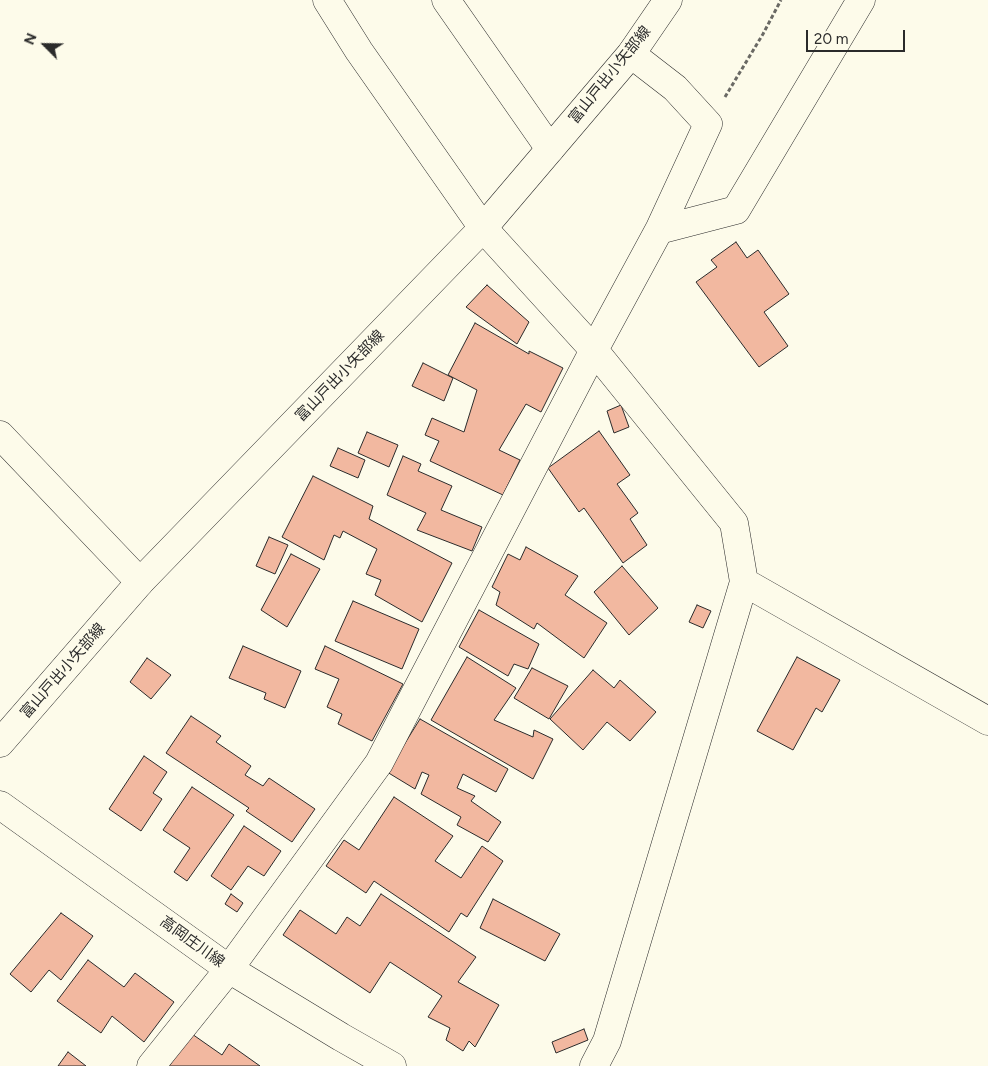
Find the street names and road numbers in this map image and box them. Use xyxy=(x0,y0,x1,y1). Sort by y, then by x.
street label: 富山戸出小矢部線 xyxy=(565,23,655,127)
street label: 富山戸出小矢部線 xyxy=(292,327,388,425)
street label: 富山戸出小矢部線 xyxy=(17,620,109,722)
street label: 高岡庄川線 xyxy=(156,913,228,971)

